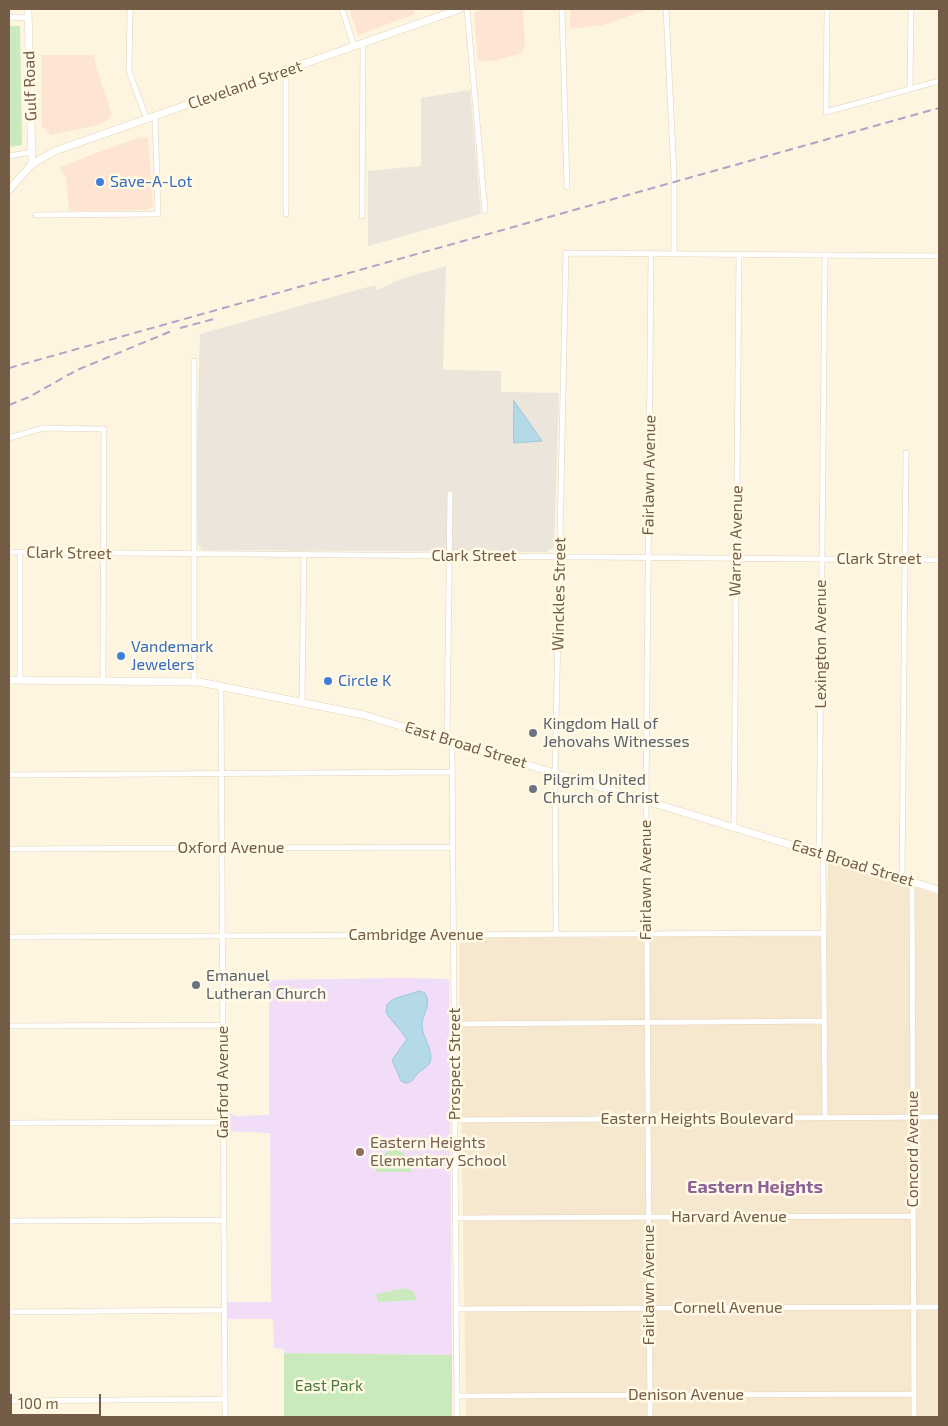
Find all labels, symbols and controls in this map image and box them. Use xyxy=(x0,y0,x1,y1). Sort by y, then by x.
street label: Gulf Road xyxy=(19,51,41,121)
street label: Cleveland Street xyxy=(185,56,305,114)
place label: Save-A-Lot xyxy=(110,172,192,192)
marker: Save-A-Lot xyxy=(94,176,106,188)
street label: Fairlawn Avenue xyxy=(638,415,660,535)
street label: Warren Avenue xyxy=(725,485,747,597)
street label: Winckles Street xyxy=(548,537,570,651)
street label: Clark Street xyxy=(26,543,112,563)
street label: Clark Street xyxy=(431,546,517,566)
street label: Clark Street xyxy=(836,549,922,569)
street label: Lexington Avenue xyxy=(811,579,831,709)
place label: Vandemark Jewelers xyxy=(131,637,213,675)
marker: Vandemark Jewelers xyxy=(115,650,127,662)
place label: Circle K xyxy=(338,671,391,691)
marker: Circle K xyxy=(322,675,334,687)
place label: Kingdom Hall of Jehovahs Witnesses xyxy=(543,714,690,752)
street label: East Broad Street xyxy=(403,717,529,773)
marker: Kingdom Hall of Jehovahs Witnesses xyxy=(527,727,539,739)
place label: Pilgrim United Church of Christ xyxy=(543,770,659,808)
marker: Pilgrim United Church of Christ xyxy=(527,783,539,795)
street label: Fairlawn Avenue xyxy=(636,820,656,940)
street label: East Broad Street xyxy=(790,835,916,891)
street label: Oxford Avenue xyxy=(178,838,284,858)
street label: Cambridge Avenue xyxy=(348,925,484,945)
place label: Emanuel Lutheran Church xyxy=(206,966,326,1004)
marker: Emanuel Lutheran Church xyxy=(190,979,202,991)
street label: Prospect Street xyxy=(445,1008,465,1120)
street label: Garford Avenue xyxy=(213,1026,233,1138)
street label: Concord Avenue xyxy=(903,1091,923,1207)
street label: Eastern Heights Boulevard xyxy=(600,1109,794,1129)
place label: Eastern Heights Elementary School xyxy=(370,1133,507,1171)
marker: Eastern Heights Elementary School xyxy=(354,1146,366,1158)
district label: Eastern Heights xyxy=(687,1176,823,1198)
street label: Harvard Avenue xyxy=(671,1207,787,1227)
street label: Fairlawn Avenue xyxy=(639,1225,659,1345)
street label: Cornell Avenue xyxy=(673,1298,783,1318)
park label: East Park xyxy=(295,1376,363,1396)
scale bar xyxy=(12,1384,104,1416)
street label: Denison Avenue xyxy=(628,1385,744,1405)
text: 100 m xyxy=(18,1394,59,1412)

